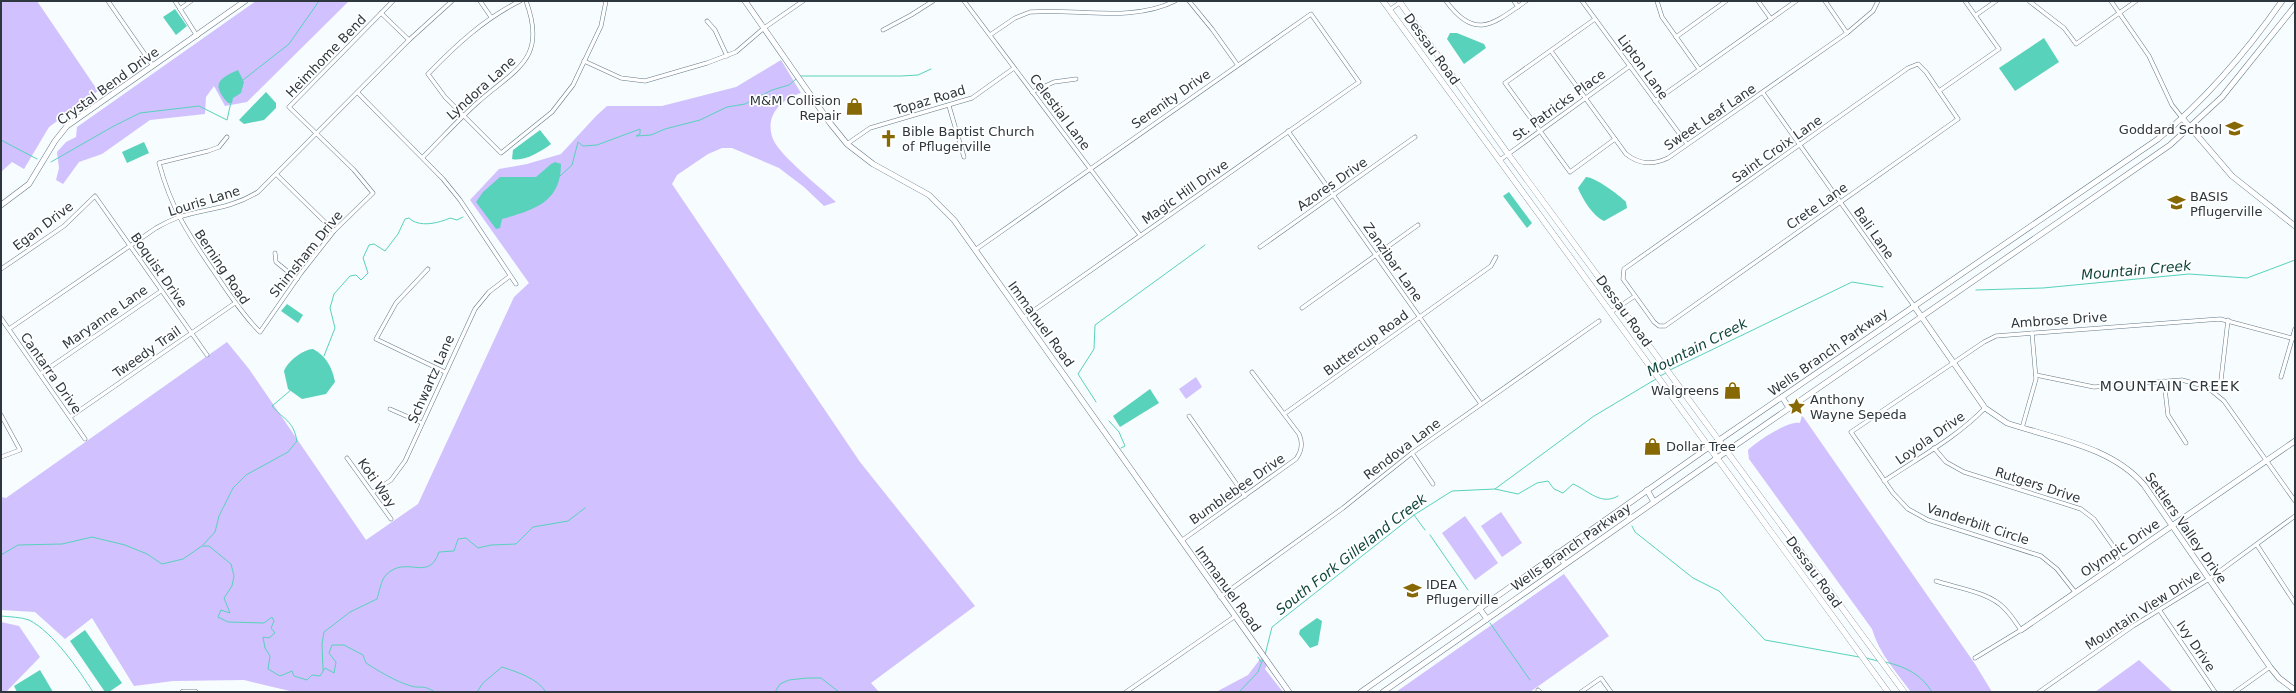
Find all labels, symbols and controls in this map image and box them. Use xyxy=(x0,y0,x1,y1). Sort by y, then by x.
street label: Dessau Road xyxy=(1401,10,1463,88)
street label: Heimhome Bend xyxy=(283,12,369,100)
street label: Lipton Lane xyxy=(1615,32,1671,102)
street label: Crystal Bend Drive xyxy=(54,44,162,128)
street label: Lyndora Lane xyxy=(444,53,518,123)
street label: Serenity Drive xyxy=(1129,66,1213,132)
street label: St. Patricks Place xyxy=(1510,66,1608,144)
street label: Celestial Lane xyxy=(1027,71,1093,153)
street label: Sweet Leaf Lane xyxy=(1661,81,1759,153)
street label: Topaz Road xyxy=(892,82,967,118)
place label: M&M Collision Repair xyxy=(750,93,842,123)
shop icon: M&M Collision Repair xyxy=(844,97,864,117)
street label: Saint Croix Lane xyxy=(1729,112,1825,186)
school or university icon: Goddard School xyxy=(2225,119,2245,139)
place label: Goddard School xyxy=(2119,122,2222,137)
place label: Bible Baptist Church of Pflugerville xyxy=(902,124,1034,154)
church icon: Bible Baptist Church of Pflugerville xyxy=(879,128,899,148)
street label: Azores Drive xyxy=(1294,154,1370,214)
street label: Magic Hill Drive xyxy=(1139,157,1231,227)
street label: Crete Lane xyxy=(1784,180,1850,232)
street label: Louris Lane xyxy=(166,183,242,219)
place label: BASIS Pflugerville xyxy=(2190,189,2262,219)
school or university icon: BASIS Pflugerville xyxy=(2167,193,2187,213)
street label: Egan Drive xyxy=(10,199,76,253)
street label: Bali Lane xyxy=(1851,204,1897,262)
street label: Shimsham Drive xyxy=(266,208,346,300)
street label: Zanzibar Lane xyxy=(1360,220,1426,304)
street label: Berning Road xyxy=(191,227,253,307)
street label: Boquist Drive xyxy=(128,230,190,310)
water label: Mountain Creek xyxy=(2080,257,2193,283)
street label: Dessau Road xyxy=(1593,272,1655,350)
street label: Immanuel Road xyxy=(1005,278,1077,370)
street label: Maryanne Lane xyxy=(60,282,150,352)
street label: Wells Branch Parkway xyxy=(1765,305,1891,399)
street label: Buttercup Road xyxy=(1321,307,1411,379)
street label: Ambrose Drive xyxy=(2010,309,2108,331)
water label: Mountain Creek xyxy=(1644,314,1751,379)
street label: Tweedy Trail xyxy=(109,323,184,381)
street label: Cantarra Drive xyxy=(17,330,85,416)
street label: Schwartz Lane xyxy=(405,333,457,425)
district label: MOUNTAIN CREEK xyxy=(2100,378,2240,394)
shop icon: Walgreens xyxy=(1722,380,1742,400)
place label: Walgreens xyxy=(1651,383,1719,398)
place label: Anthony Wayne Sepeda xyxy=(1810,392,1907,422)
place icon: Anthony Wayne Sepeda xyxy=(1787,396,1807,416)
street label: Loyola Drive xyxy=(1893,409,1967,467)
street label: Rendova Lane xyxy=(1361,415,1443,483)
shop icon: Dollar Tree xyxy=(1643,436,1663,456)
place label: Dollar Tree xyxy=(1666,439,1736,454)
street label: Bumblebee Drive xyxy=(1187,451,1287,527)
street label: Koti Way xyxy=(355,456,399,511)
street label: Rutgers Drive xyxy=(1993,464,2083,506)
street label: Settlers Valley Drive xyxy=(2142,470,2230,586)
water label: South Fork Gilleland Creek xyxy=(1272,490,1430,618)
street label: Wells Branch Parkway xyxy=(1508,500,1634,594)
street label: Vanderbilt Circle xyxy=(1925,500,2031,548)
street label: Olympic Drive xyxy=(2078,516,2162,580)
street label: Dessau Road xyxy=(1783,533,1845,611)
street label: Immanuel Road xyxy=(1192,543,1264,635)
street label: Mountain View Drive xyxy=(2083,567,2203,653)
place label: IDEA Pflugerville xyxy=(1426,577,1498,607)
school or university icon: IDEA Pflugerville xyxy=(1403,581,1423,601)
street label: Ivy Drive xyxy=(2174,618,2218,674)

